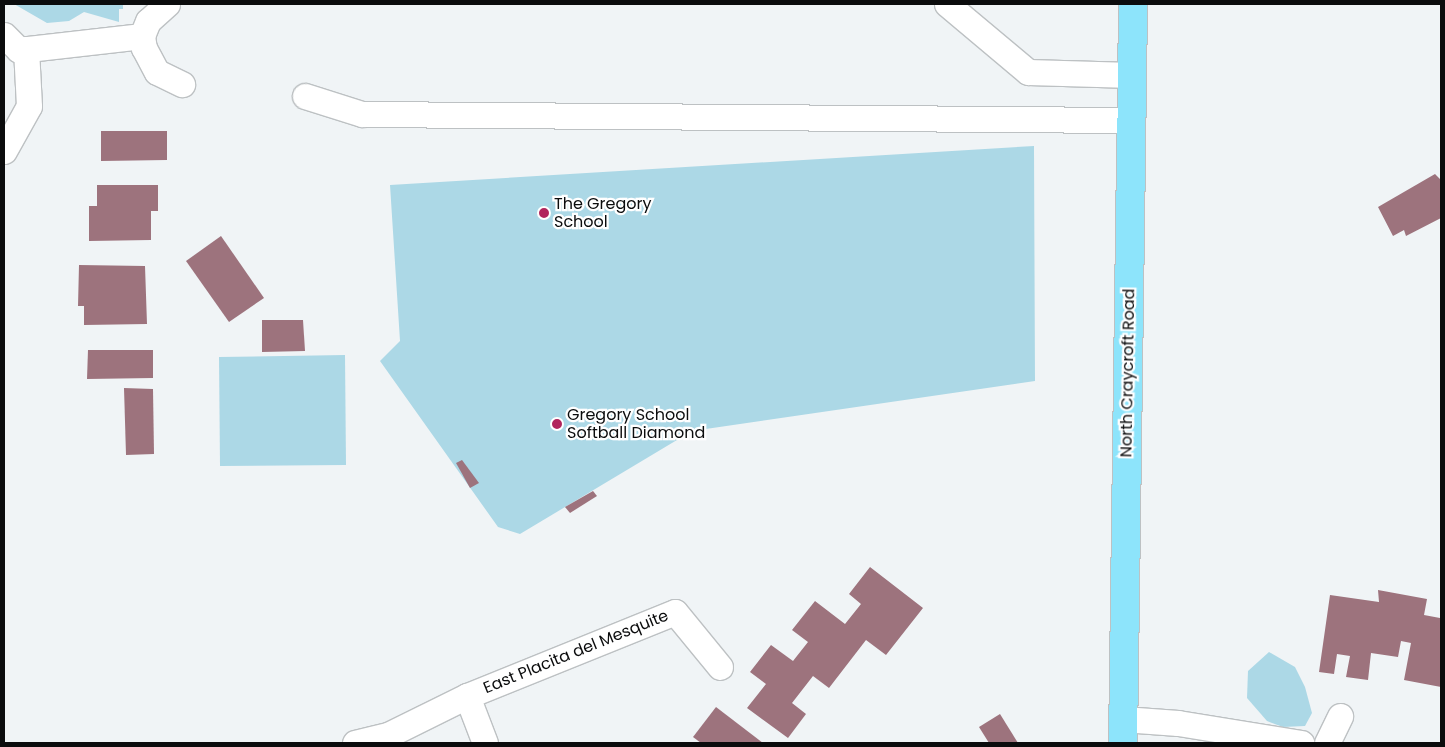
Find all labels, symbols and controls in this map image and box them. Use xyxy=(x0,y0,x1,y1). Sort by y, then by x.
place label: The Gregory School xyxy=(554,194,651,232)
marker: The Gregory School xyxy=(538,207,550,219)
street label: North Craycroft Road xyxy=(1117,288,1139,458)
place label: Gregory School Softball Diamond xyxy=(567,405,705,443)
marker: Gregory School Softball Diamond xyxy=(551,418,563,430)
street label: East Placita del Mesquite xyxy=(481,606,671,698)

